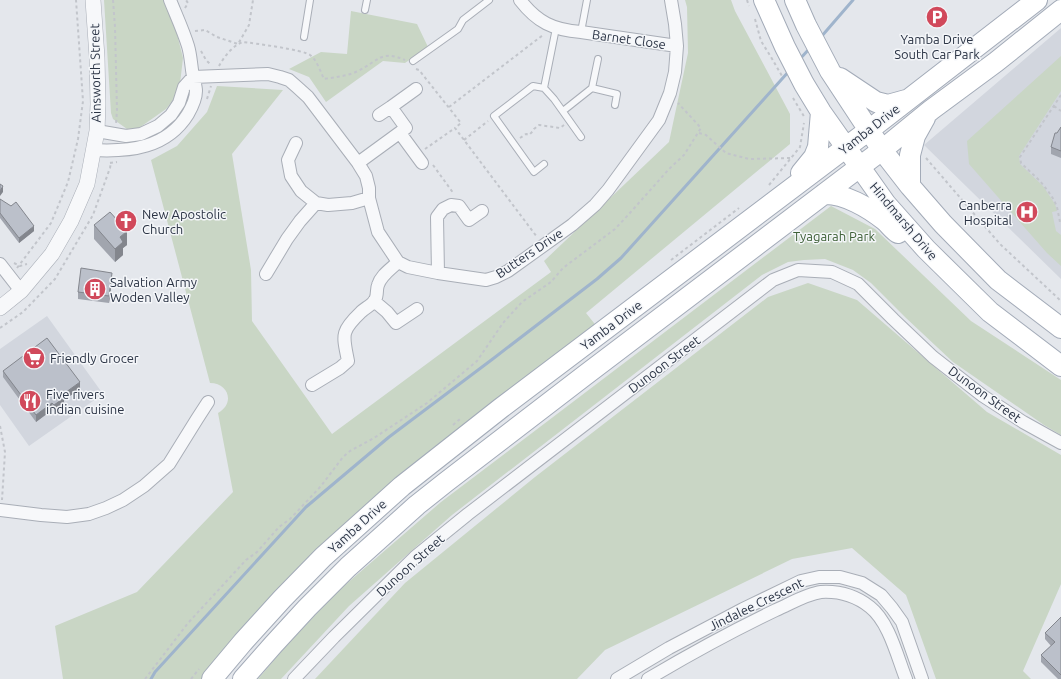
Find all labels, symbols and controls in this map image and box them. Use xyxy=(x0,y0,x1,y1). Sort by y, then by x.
parking icon: Yamba Drive South Car Park xyxy=(924,4,950,30)
street label: Ainsworth Street xyxy=(87,23,103,123)
street label: Barnet Close xyxy=(591,27,667,51)
place label: Yamba Drive South Car Park xyxy=(894,32,980,61)
street label: Yamba Drive xyxy=(836,101,902,157)
street label: Hindmarsh Drive xyxy=(868,179,940,263)
place label: Canberra Hospital xyxy=(959,198,1013,227)
hospital icon: Canberra Hospital xyxy=(1014,199,1040,225)
place label: New Apostolic Church xyxy=(142,207,226,236)
church icon: New Apostolic Church xyxy=(113,208,139,234)
street label: Butters Drive xyxy=(493,226,565,280)
park label: Tyagarah Park xyxy=(793,229,875,243)
place label: Salvation Army Woden Valley xyxy=(110,275,197,304)
building icon: Salvation Army Woden Valley xyxy=(82,276,108,302)
street label: Yamba Drive xyxy=(578,297,644,353)
street label: Dunoon Street xyxy=(625,333,703,395)
supermarket icon: Friendly Grocer xyxy=(21,345,47,371)
place label: Friendly Grocer xyxy=(50,351,139,365)
street label: Dunoon Street xyxy=(946,363,1024,425)
place label: Five rivers indian cuisine xyxy=(46,387,124,416)
restaurant icon: Five rivers indian cuisine xyxy=(17,388,43,414)
street label: Yamba Drive xyxy=(325,496,389,556)
street label: Dunoon Street xyxy=(373,531,447,599)
street label: Jindalee Crescent xyxy=(706,575,806,633)

